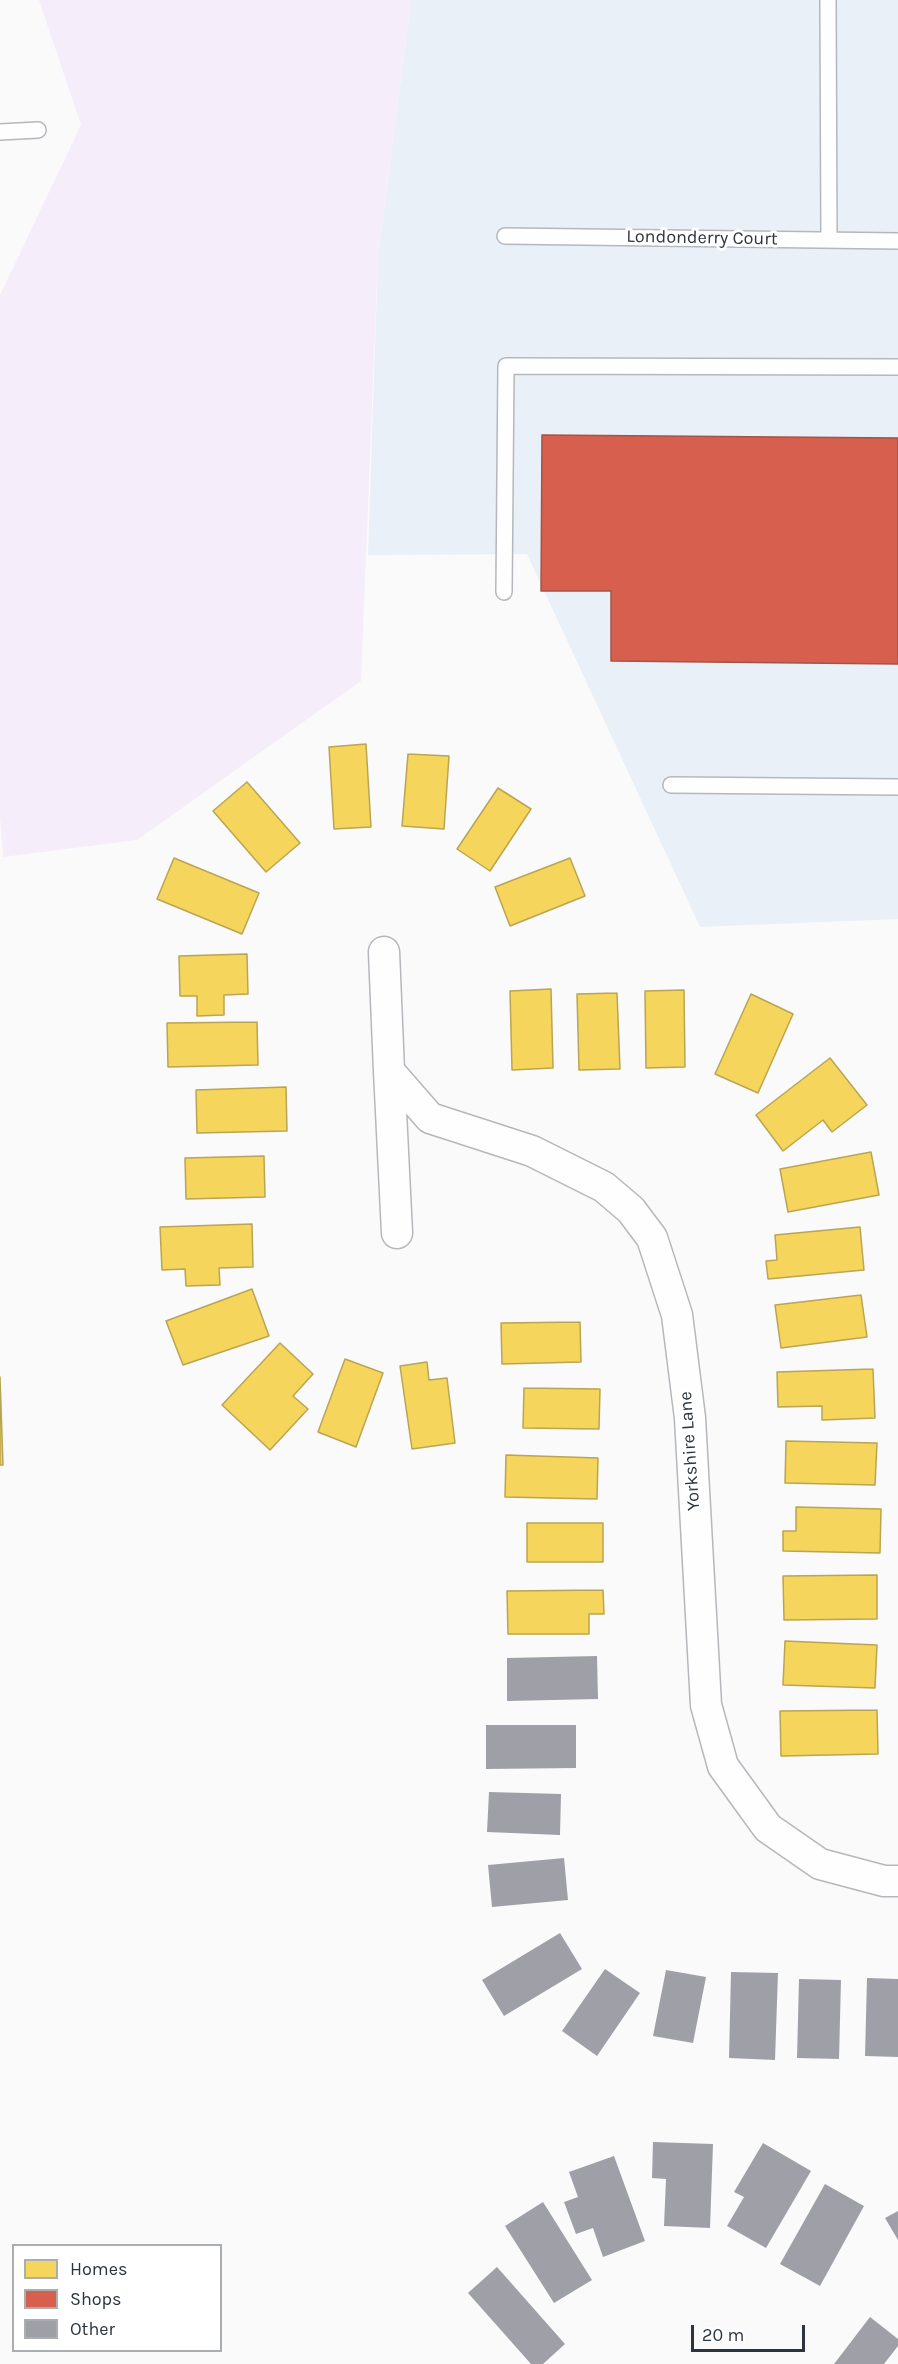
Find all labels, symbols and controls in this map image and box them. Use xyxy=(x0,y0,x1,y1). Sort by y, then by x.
street label: Londonderry Court xyxy=(626,226,778,250)
street label: Yorkshire Lane xyxy=(675,1391,705,1511)
legend xyxy=(12,2244,222,2352)
text: Homes xyxy=(70,2258,127,2280)
text: Shops xyxy=(70,2288,122,2310)
scale bar xyxy=(694,2313,808,2351)
text: Other xyxy=(70,2318,115,2340)
text: 20 m xyxy=(702,2324,744,2346)

